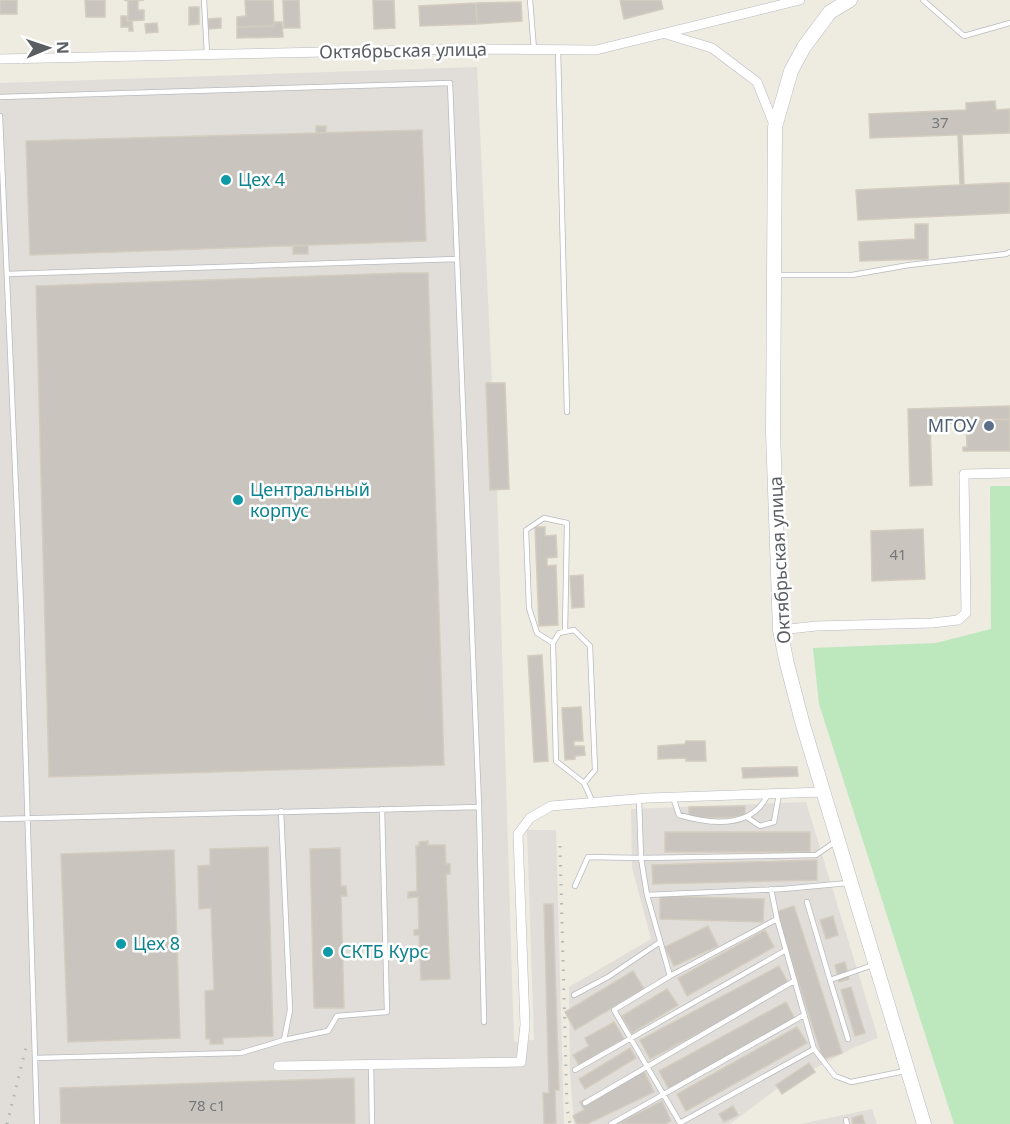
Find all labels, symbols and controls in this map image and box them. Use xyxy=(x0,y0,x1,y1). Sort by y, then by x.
north arrow xyxy=(18,18,78,78)
street label: Октябрьская улица xyxy=(319,37,487,63)
text: N xyxy=(52,41,74,54)
house number: 37 xyxy=(931,112,949,132)
place label: Цех 4 xyxy=(238,167,285,191)
marker: Цех 4 xyxy=(219,173,233,187)
place label: МГОУ xyxy=(928,413,978,437)
marker: МГОУ xyxy=(982,419,996,433)
street label: Октябрьская улица xyxy=(763,476,795,644)
place label: Центральный корпус xyxy=(250,477,370,522)
marker: Центральный корпус xyxy=(231,493,245,507)
house number: 41 xyxy=(889,544,907,564)
place label: Цех 8 xyxy=(133,931,180,955)
marker: Цех 8 xyxy=(114,937,128,951)
place label: СКТБ Курс xyxy=(340,939,429,963)
marker: СКТБ Курс xyxy=(321,945,335,959)
house number: 78 с1 xyxy=(188,1095,226,1115)

